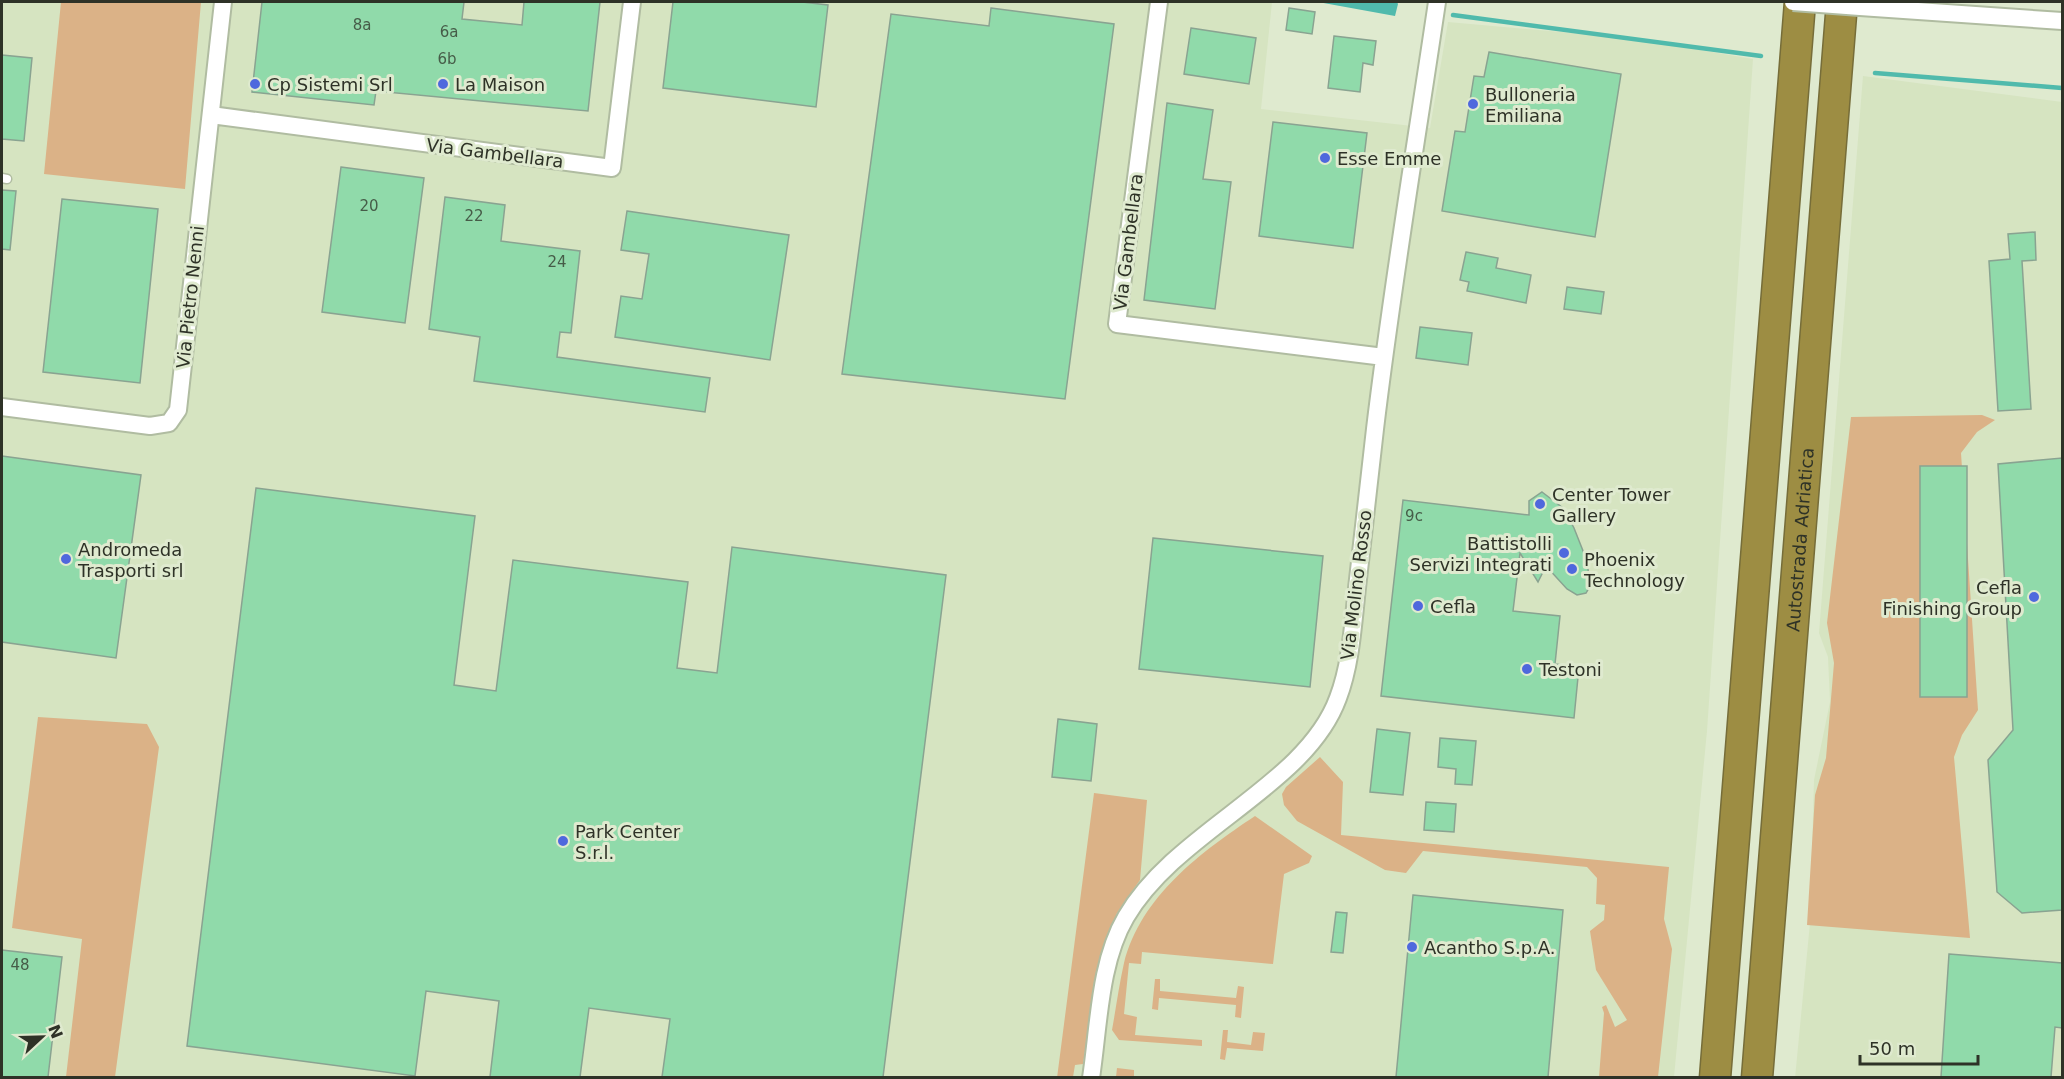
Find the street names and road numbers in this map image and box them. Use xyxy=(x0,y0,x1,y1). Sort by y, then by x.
street label: Via Gambellara xyxy=(425,134,565,172)
street label: Via Gambellara xyxy=(1109,172,1147,312)
street label: Via Pietro Nenni xyxy=(172,225,208,369)
street label: Autostrada Adriatica xyxy=(1782,447,1817,633)
street label: Via Molino Rosso xyxy=(1336,509,1376,661)

